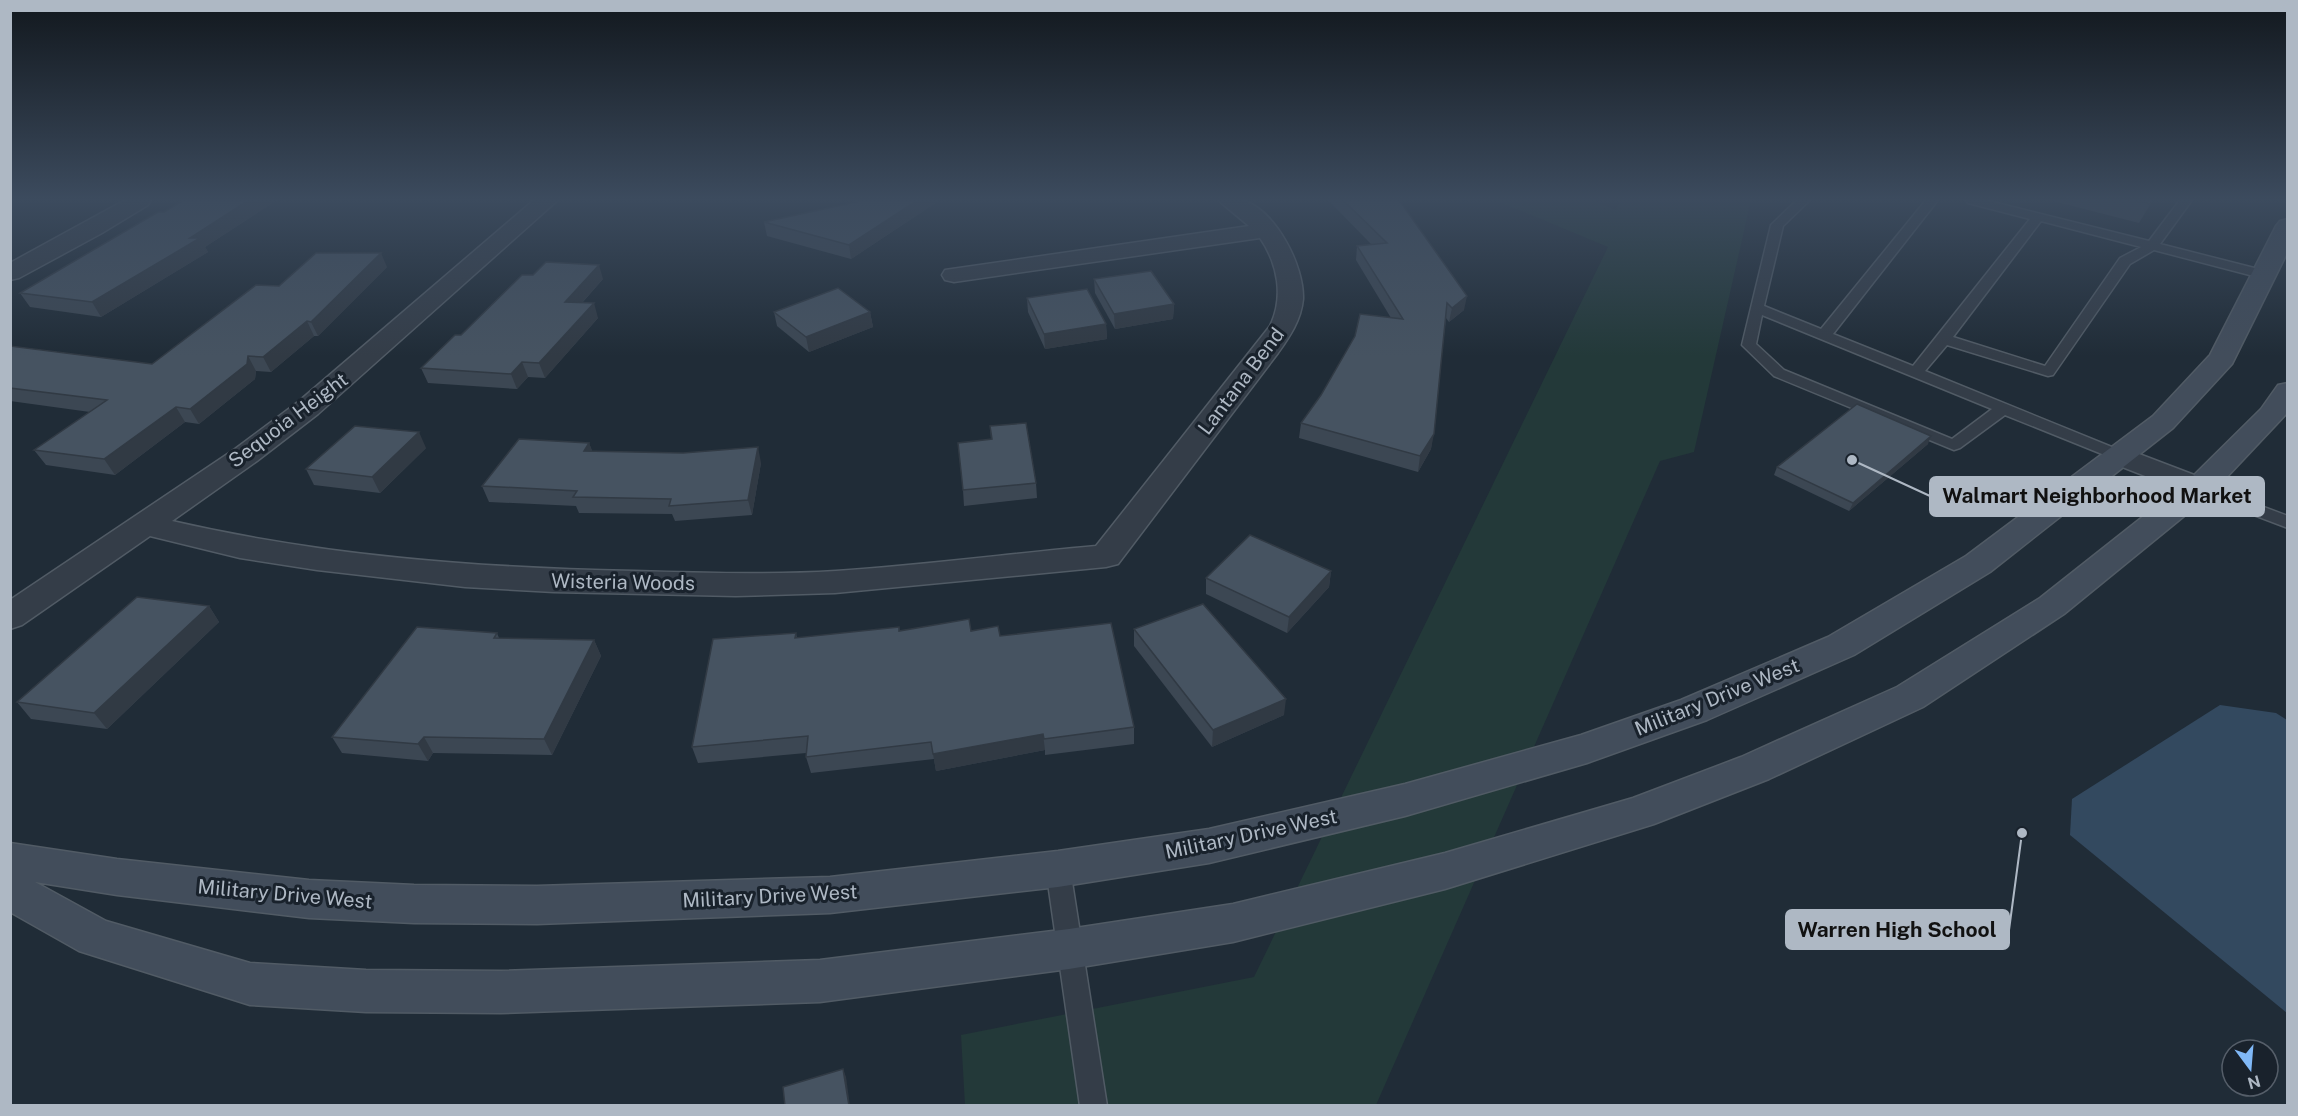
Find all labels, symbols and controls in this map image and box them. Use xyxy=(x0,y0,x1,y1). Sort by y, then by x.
street label: Lantana Bend xyxy=(1193,323,1289,439)
street label: Sequoia Height xyxy=(224,367,352,473)
callout: Walmart Neighborhood Market xyxy=(1930,477,2264,516)
text: Walmart Neighborhood Market xyxy=(1942,483,2252,508)
street label: Wisteria Woods xyxy=(551,569,695,595)
street label: Military Drive West xyxy=(1631,653,1803,741)
street label: Military Drive West xyxy=(1163,804,1339,864)
street label: Military Drive West xyxy=(197,874,373,914)
street label: Military Drive West xyxy=(682,879,858,913)
callout: Warren High School xyxy=(1786,910,2009,949)
text: Warren High School xyxy=(1797,917,1997,942)
north arrow xyxy=(2220,1038,2280,1098)
text: N xyxy=(2245,1071,2263,1093)

